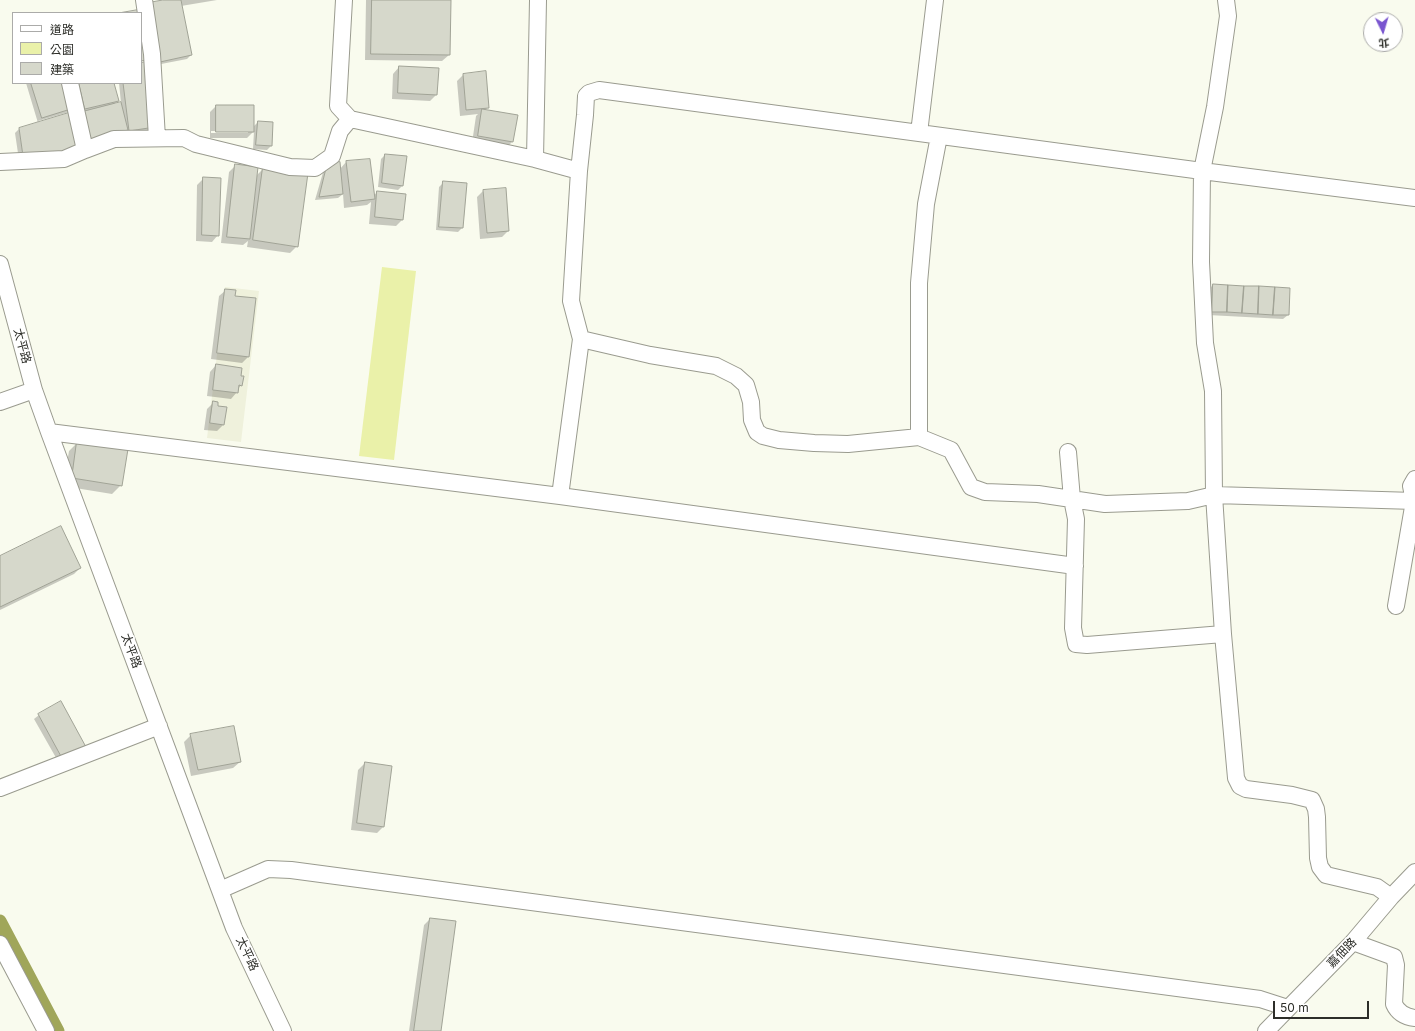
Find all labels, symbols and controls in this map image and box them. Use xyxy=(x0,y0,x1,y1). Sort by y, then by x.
legend xyxy=(12,12,142,84)
north arrow xyxy=(1363,12,1403,52)
text: 道路 xyxy=(50,22,74,37)
text: 北 xyxy=(1378,36,1390,50)
text: 公園 xyxy=(50,42,74,57)
text: 建築 xyxy=(50,62,74,77)
street label: 太平路 xyxy=(10,327,34,365)
street label: 太平路 xyxy=(118,632,144,670)
street label: 太平路 xyxy=(233,935,261,973)
street label: 嘉佃路 xyxy=(1324,935,1360,971)
scale bar xyxy=(1275,993,1371,1019)
text: 50 m xyxy=(1280,1000,1309,1015)

